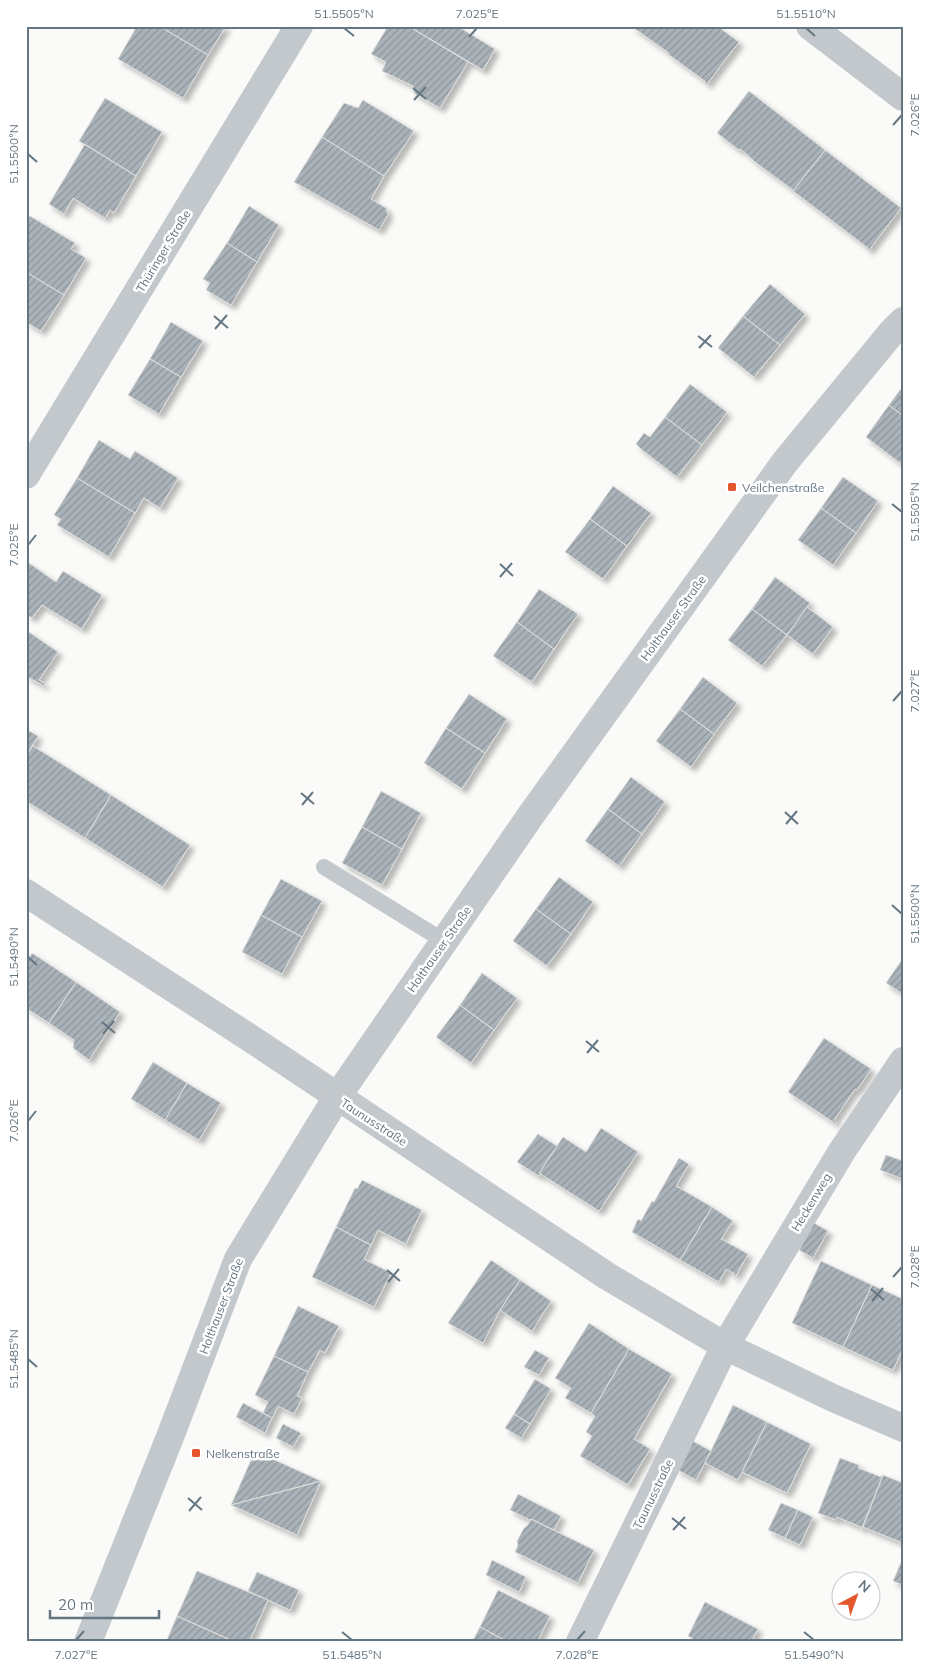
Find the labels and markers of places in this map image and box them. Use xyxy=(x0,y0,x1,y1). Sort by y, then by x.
place label: Veilchenstraße xyxy=(742,480,824,495)
marker: Veilchenstraße xyxy=(726,481,738,493)
place label: Nelkenstraße xyxy=(206,1446,280,1461)
marker: Nelkenstraße xyxy=(190,1447,202,1459)

